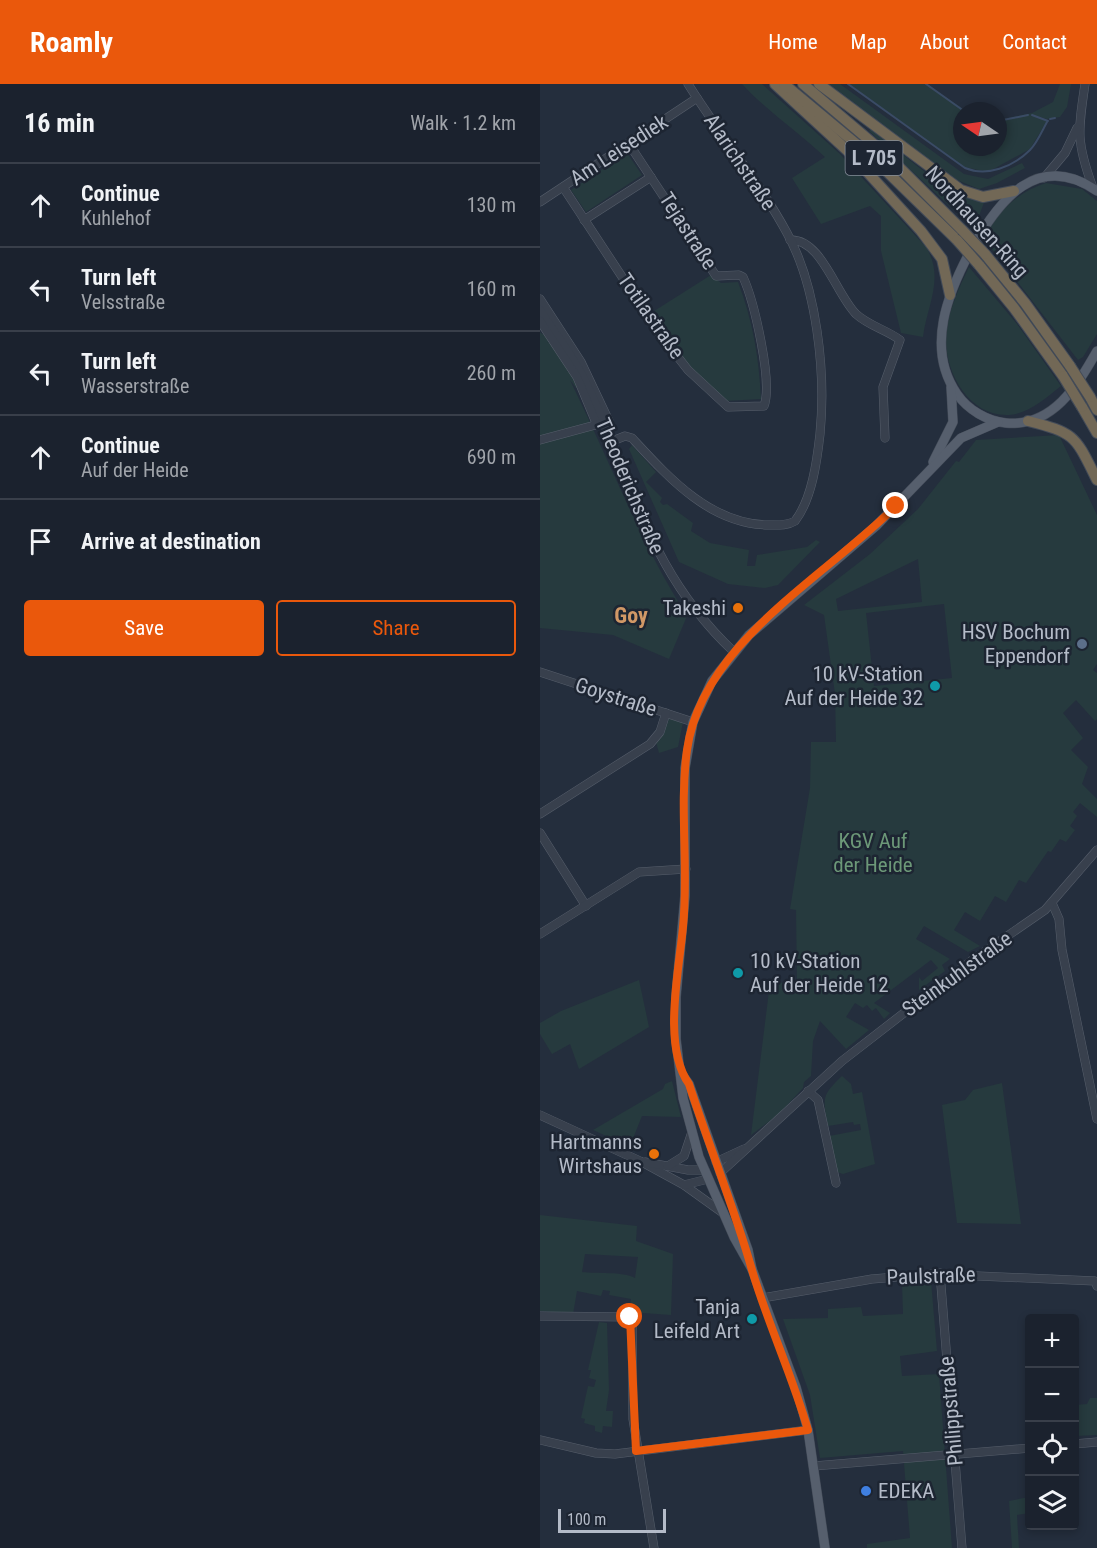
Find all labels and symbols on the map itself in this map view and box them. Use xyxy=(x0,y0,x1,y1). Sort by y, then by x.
north arrow xyxy=(953,102,1007,156)
street label: Am Leisediek xyxy=(566,109,673,190)
street label: Alarichstraße xyxy=(699,109,781,215)
road number: L 705 xyxy=(846,141,902,175)
street label: Nordhausen-Ring xyxy=(921,161,1033,283)
street label: Tejastraße xyxy=(654,188,722,274)
street label: Totilastraße xyxy=(613,269,689,364)
street label: Theoderichstraße xyxy=(591,414,670,558)
route end xyxy=(882,492,908,518)
place label: Takeshi xyxy=(663,596,726,620)
marker: Takeshi xyxy=(731,601,745,615)
district label: Goy xyxy=(614,603,648,628)
place label: HSV Bochum Eppendorf xyxy=(962,620,1070,668)
marker: HSV Bochum Eppendorf xyxy=(1075,637,1089,651)
place label: 10 kV-Station Auf der Heide 32 xyxy=(784,662,923,710)
street label: Goystraße xyxy=(572,673,660,721)
marker: 10 kV-Station Auf der Heide 32 xyxy=(928,679,942,693)
park label: KGV Auf der Heide xyxy=(833,829,913,877)
street label: Steinkuhlstraße xyxy=(898,926,1016,1022)
place label: 10 kV-Station Auf der Heide 12 xyxy=(750,949,889,997)
marker: 10 kV-Station Auf der Heide 12 xyxy=(731,966,745,980)
place label: Hartmanns Wirtshaus xyxy=(550,1130,642,1178)
marker: Hartmanns Wirtshaus xyxy=(647,1147,661,1161)
street label: Paulstraße xyxy=(886,1262,976,1290)
place label: Tanja Leifeld Art xyxy=(654,1295,740,1343)
route start xyxy=(616,1303,642,1329)
marker: Tanja Leifeld Art xyxy=(745,1312,759,1326)
street label: Philippstraße xyxy=(934,1355,968,1467)
place label: EDEKA xyxy=(878,1479,934,1503)
marker: EDEKA xyxy=(859,1484,873,1498)
scale bar xyxy=(558,1506,666,1534)

